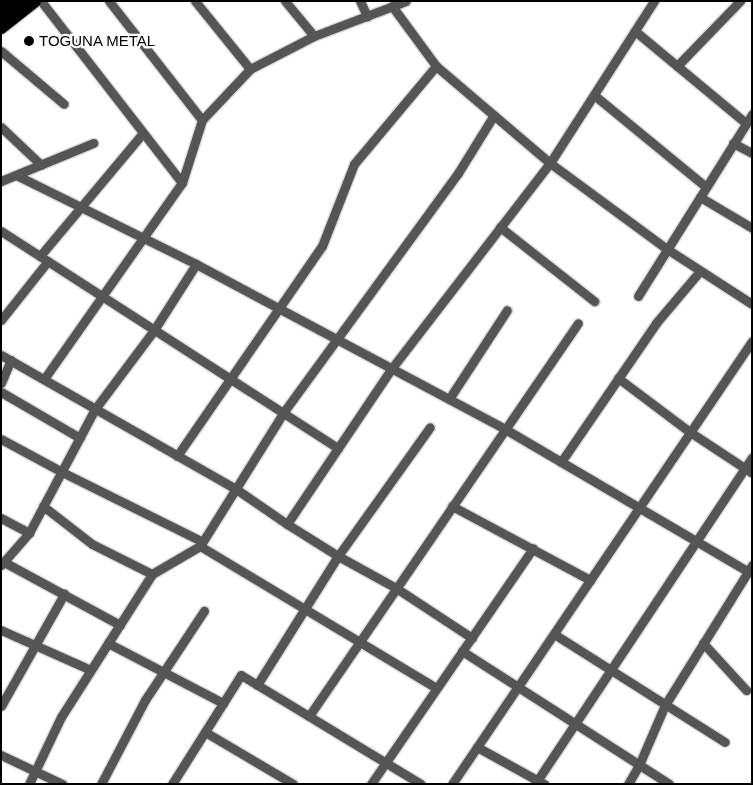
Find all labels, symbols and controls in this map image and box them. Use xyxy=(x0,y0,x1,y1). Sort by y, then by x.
place label: TOGUNA METAL xyxy=(39,32,156,50)
marker: TOGUNA METAL xyxy=(23,35,35,47)

